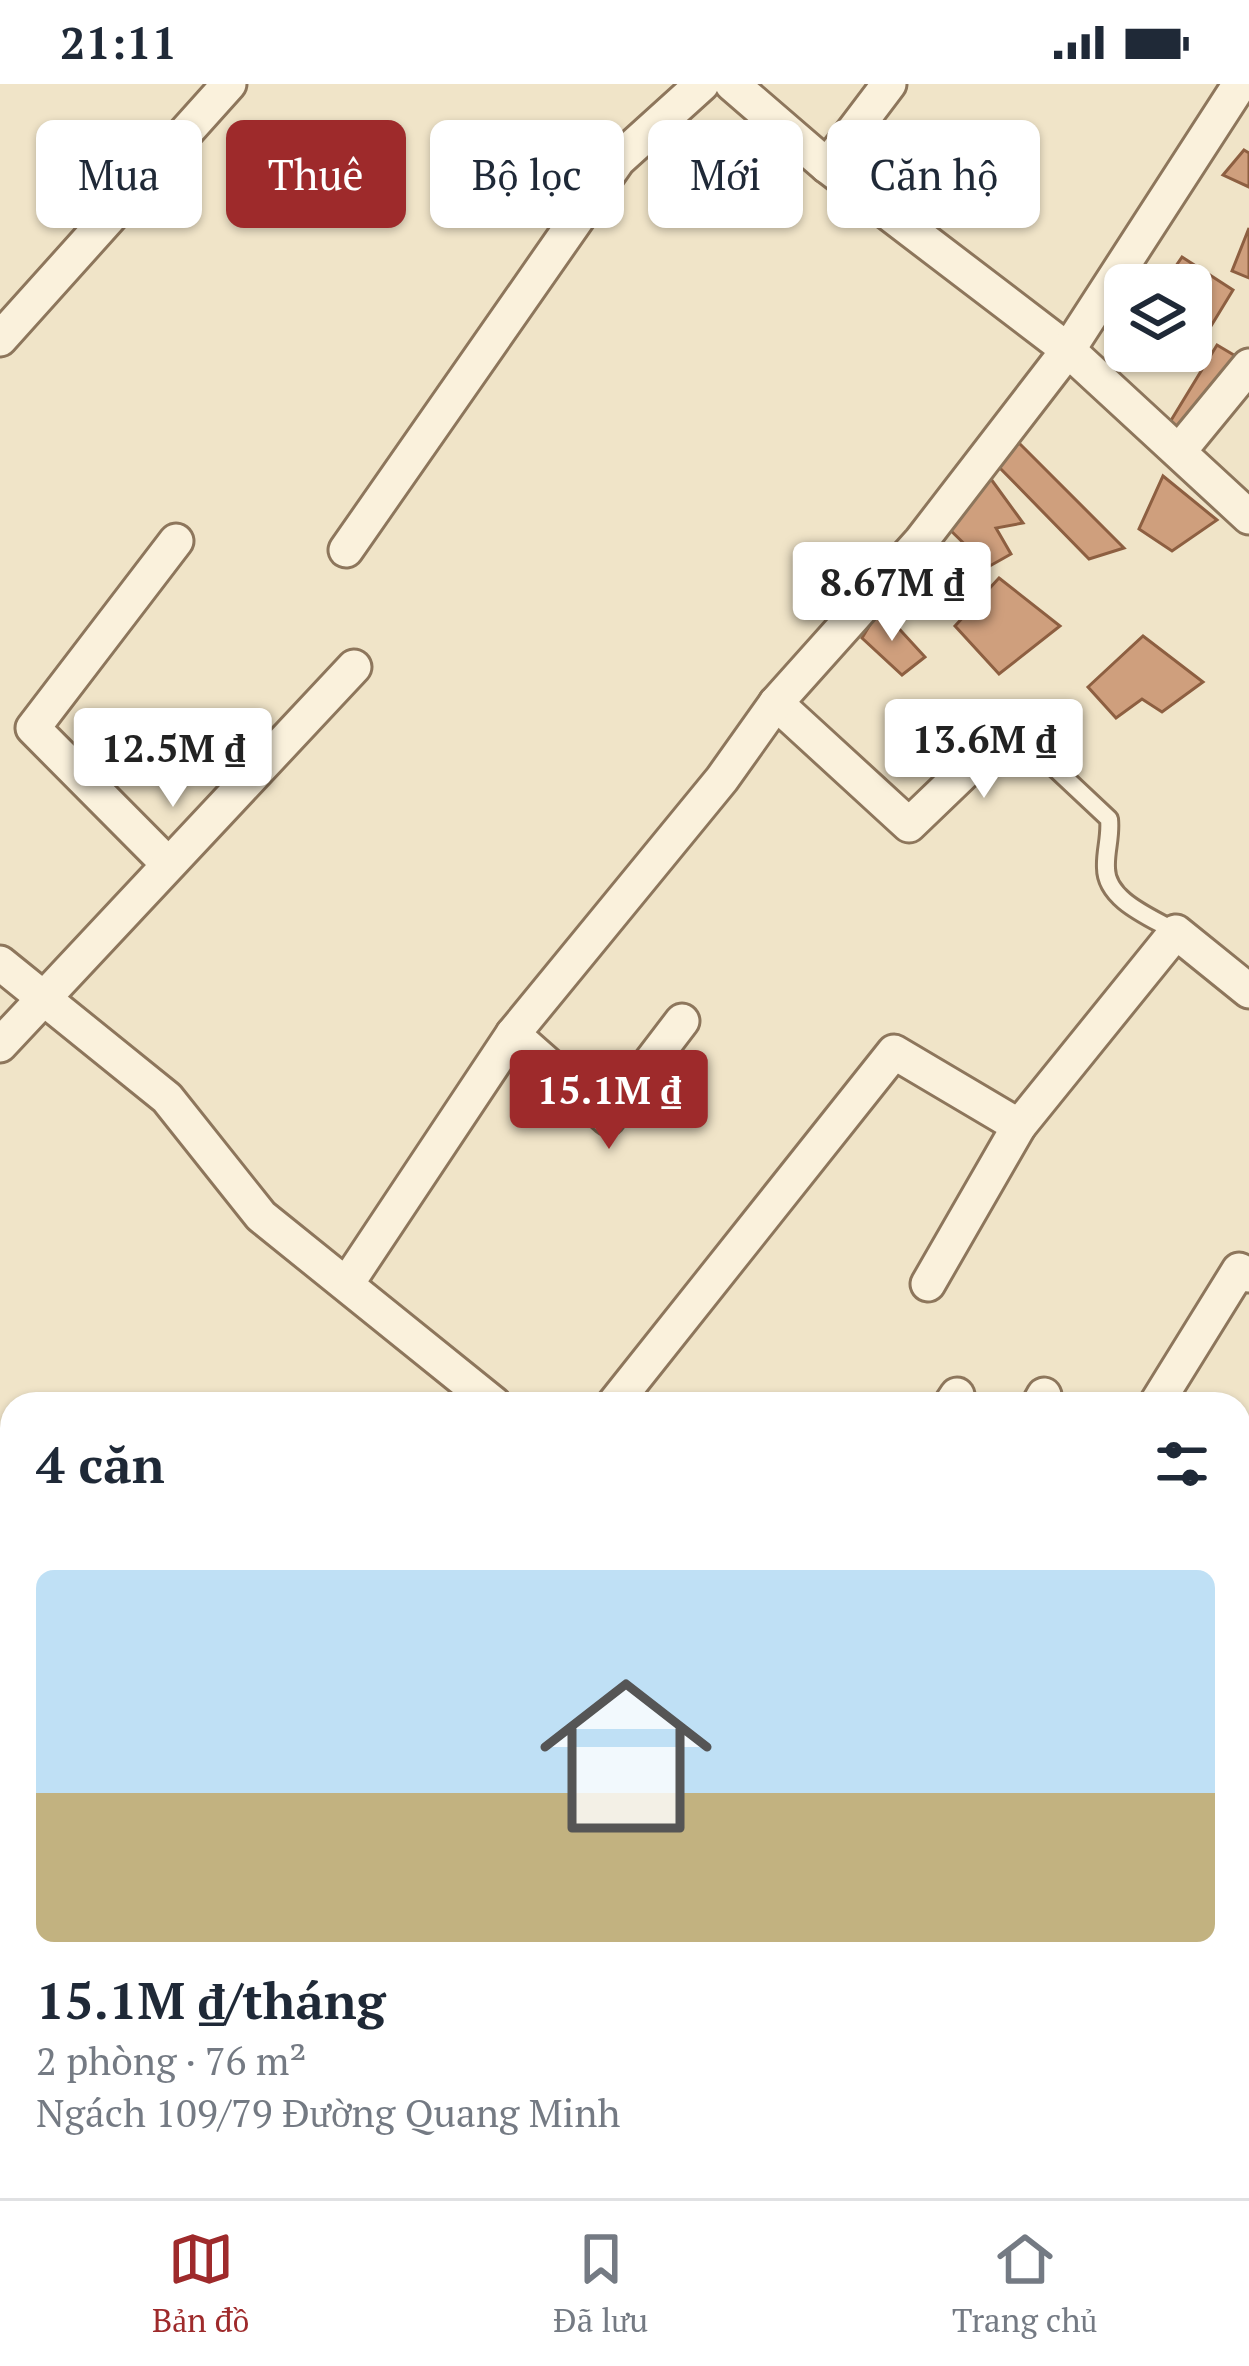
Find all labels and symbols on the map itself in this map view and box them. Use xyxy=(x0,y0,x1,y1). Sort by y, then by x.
pin: 8.67M ₫ xyxy=(781,542,1003,644)
pin: 13.6M ₫ xyxy=(873,699,1095,801)
pin: 12.5M ₫ xyxy=(62,708,284,810)
pin: 15.1M ₫ xyxy=(498,1050,720,1152)

